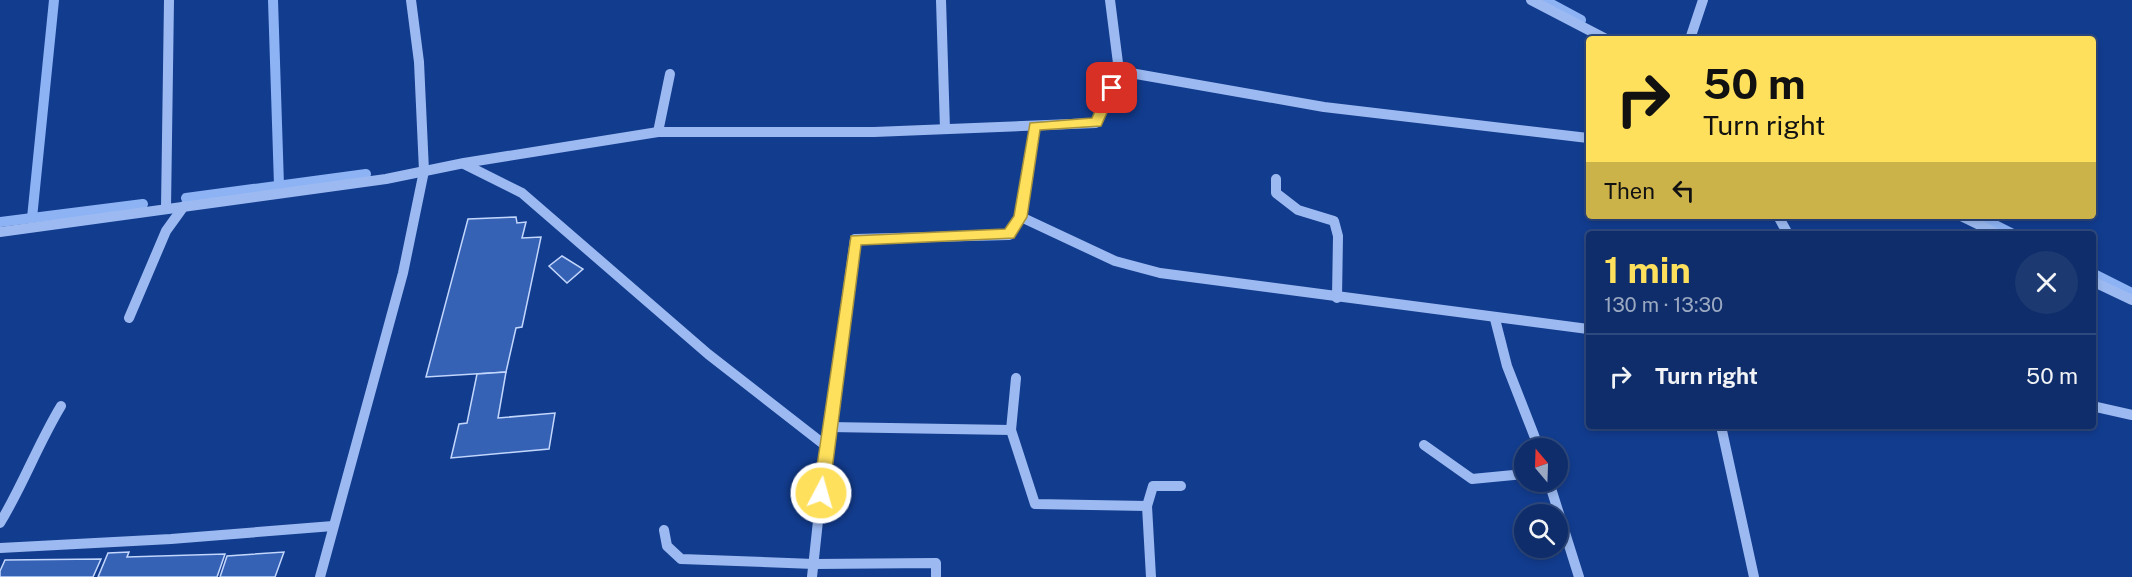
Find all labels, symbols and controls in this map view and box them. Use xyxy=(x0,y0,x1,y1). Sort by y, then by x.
text: 50 m xyxy=(1703,59,1806,108)
icon: right xyxy=(1604,60,1682,138)
pin xyxy=(1086,62,1137,113)
icon: arrive xyxy=(1095,71,1128,104)
text: Turn right xyxy=(1703,109,1826,141)
icon: left xyxy=(1667,174,1700,207)
text: Then xyxy=(1604,178,1655,204)
text: 1 min xyxy=(1604,249,1691,291)
button: close xyxy=(2015,251,2078,314)
text: 130 m · 13:30 xyxy=(1604,293,1723,317)
icon: right xyxy=(1604,360,1637,393)
text: Turn right xyxy=(1655,363,1758,389)
text: 50 m xyxy=(2026,363,2078,389)
north arrow xyxy=(1514,438,1568,492)
map controls xyxy=(1514,438,1568,558)
position arrow xyxy=(789,461,853,525)
button: search xyxy=(1514,504,1568,558)

